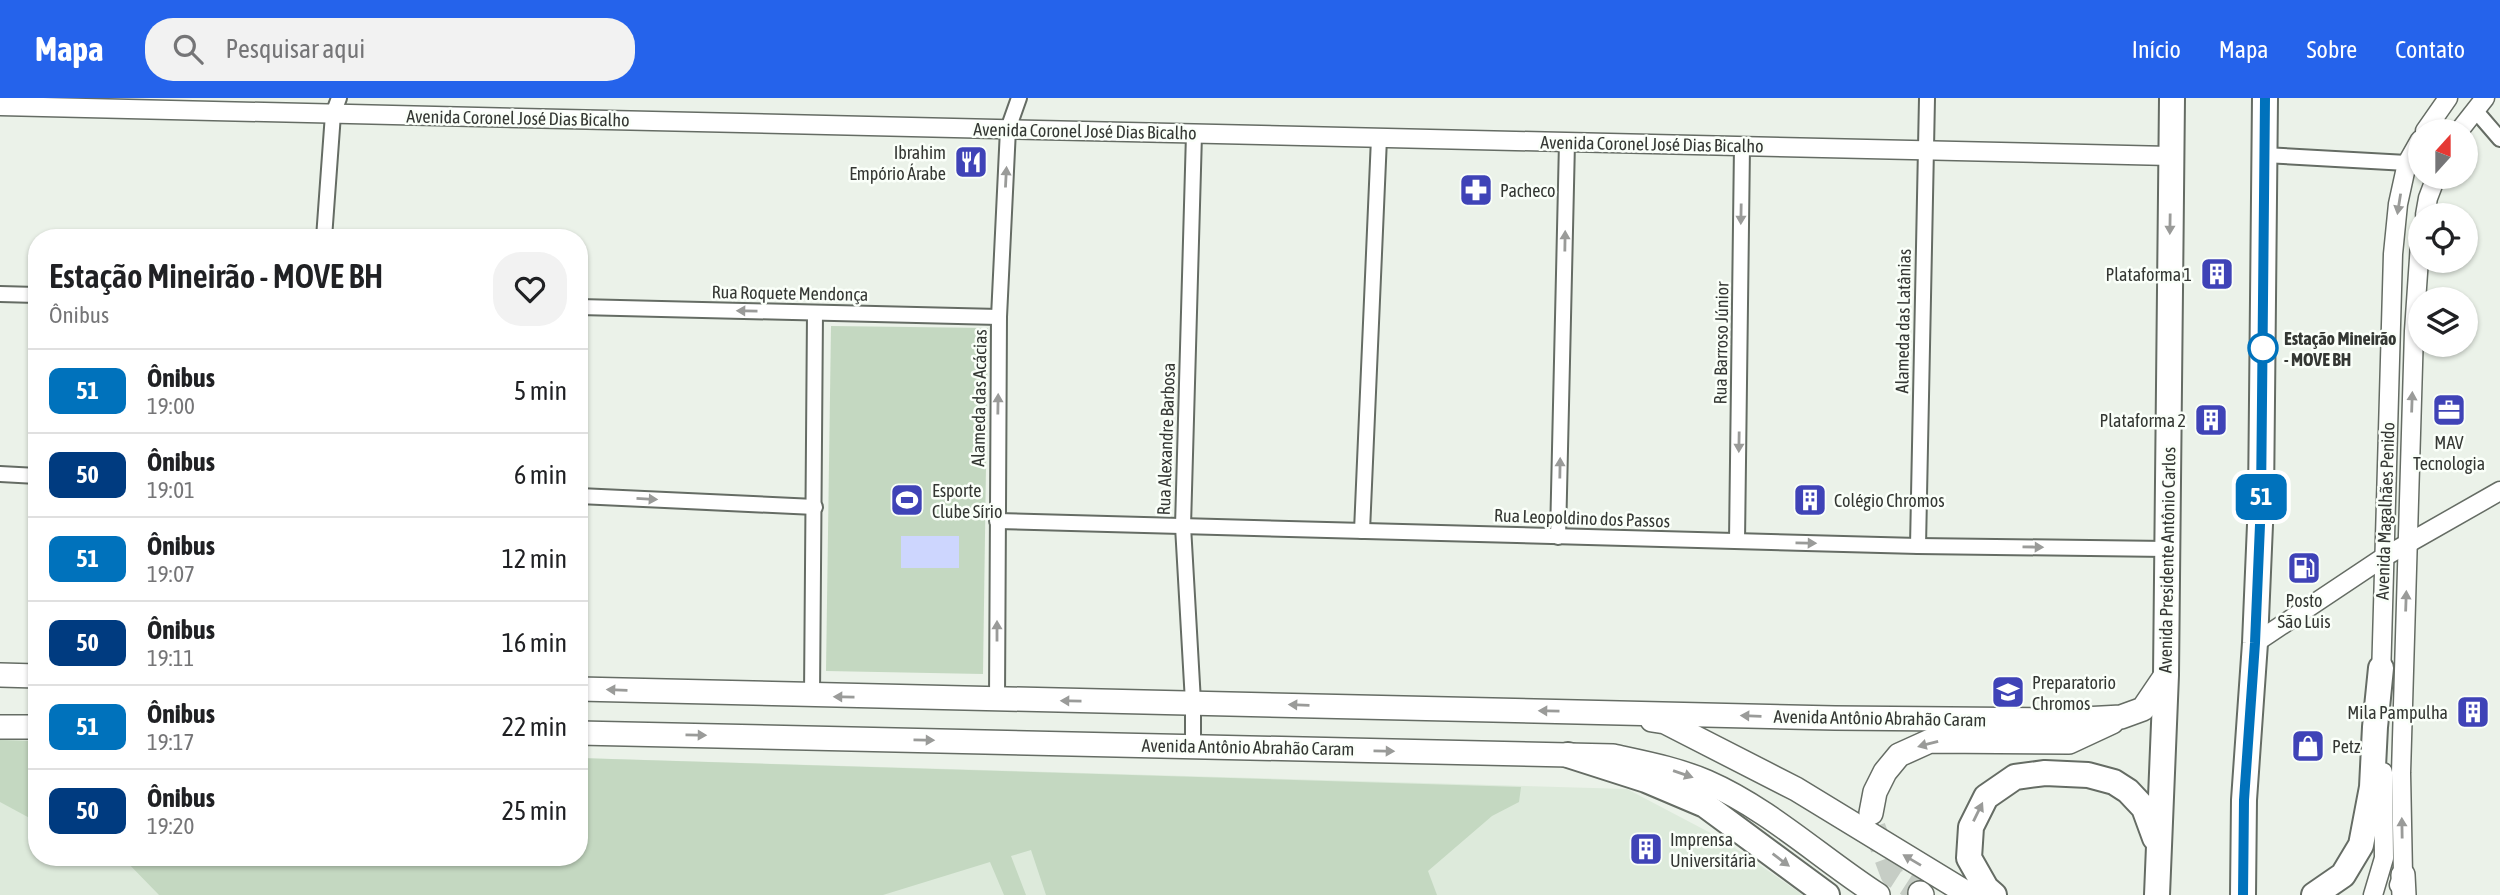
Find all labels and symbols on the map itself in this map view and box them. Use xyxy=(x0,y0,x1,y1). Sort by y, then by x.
street label: Avenida Coronel José Dias Bicalho xyxy=(406,106,630,130)
street label: Avenida Coronel José Dias Bicalho xyxy=(973,119,1197,143)
north arrow xyxy=(2408,119,2478,189)
street label: Avenida Coronel José Dias Bicalho xyxy=(1540,132,1764,156)
place label: Ibrahim Empório Árabe xyxy=(849,142,946,184)
restaurant icon: Ibrahim Empório Árabe xyxy=(952,143,990,181)
one-way arrow xyxy=(1000,165,1011,187)
pharmacy icon: Pacheco xyxy=(1457,171,1495,209)
place label: Pacheco xyxy=(1500,180,1555,201)
one-way arrow xyxy=(2393,193,2404,215)
one-way arrow xyxy=(1736,204,1747,226)
one-way arrow xyxy=(2164,214,2176,236)
one-way arrow xyxy=(1559,230,1570,252)
street label: Alameda das Latânias xyxy=(1891,249,1915,393)
building icon: Plataforma 1 xyxy=(2198,255,2236,293)
place label: Plataforma 1 xyxy=(2105,264,2192,285)
street label: Rua Roquete Mendonça xyxy=(711,281,869,305)
street label: Rua Barroso Júnior xyxy=(1709,281,1733,405)
one-way arrow xyxy=(736,306,758,317)
place label: Estação Mineirão - MOVE BH xyxy=(2284,328,2397,370)
street label: Alameda das Acácias xyxy=(967,329,991,467)
marker: Estação Mineirão - MOVE BH xyxy=(2248,333,2278,363)
street label: Rua Alexandre Barbosa xyxy=(1153,362,1179,516)
one-way arrow xyxy=(2406,391,2418,413)
office icon: MAV Tecnologia xyxy=(2430,391,2468,429)
one-way arrow xyxy=(992,393,1004,415)
building icon: Plataforma 2 xyxy=(2192,401,2230,439)
place label: Plataforma 2 xyxy=(2099,410,2186,431)
street label: Avenida Magalhães Penido xyxy=(2371,422,2399,600)
one-way arrow xyxy=(1733,431,1744,453)
place label: MAV Tecnologia xyxy=(2413,432,2485,474)
street label: Avenida Presidente Antônio Carlos xyxy=(2155,447,2179,673)
one-way arrow xyxy=(1554,457,1565,479)
line badge: 51 xyxy=(2230,474,2292,520)
place label: Esporte Clube Sírio xyxy=(932,480,1002,522)
sports icon: Esporte Clube Sírio xyxy=(888,481,926,519)
building icon: Colégio Chromos xyxy=(1791,481,1829,519)
place label: Colégio Chromos xyxy=(1834,490,1945,511)
one-way arrow xyxy=(637,494,659,505)
street label: Rua Leopoldino dos Passos xyxy=(1494,504,1670,532)
one-way arrow xyxy=(1795,537,1817,549)
one-way arrow xyxy=(2022,542,2044,553)
fuel station icon: Posto São Luis xyxy=(2285,549,2323,587)
place label: Posto São Luis xyxy=(2277,590,2331,632)
one-way arrow xyxy=(2401,590,2412,612)
one-way arrow xyxy=(991,620,1003,642)
place label: Preparatorio Chromos xyxy=(2032,672,2116,714)
school or university icon: Preparatorio Chromos xyxy=(1989,673,2027,711)
one-way arrow xyxy=(605,685,627,696)
one-way arrow xyxy=(833,691,855,702)
building icon: Mila Pampulha xyxy=(2454,693,2492,731)
one-way arrow xyxy=(1060,695,1082,707)
one-way arrow xyxy=(1288,699,1310,711)
place label: Mila Pampulha xyxy=(2347,702,2448,723)
one-way arrow xyxy=(1538,705,1560,717)
street label: Avenida Antônio Abrahão Caram xyxy=(1773,706,1987,730)
one-way arrow xyxy=(1740,711,1762,722)
shop icon: Petz xyxy=(2289,727,2327,765)
one-way arrow xyxy=(686,730,708,741)
one-way arrow xyxy=(913,734,935,746)
street label: Avenida Antônio Abrahão Caram xyxy=(1141,735,1355,759)
place label: Petz xyxy=(2332,736,2361,757)
one-way arrow xyxy=(1916,739,1938,750)
one-way arrow xyxy=(1373,745,1395,756)
one-way arrow xyxy=(1673,769,1694,779)
one-way arrow xyxy=(1973,802,1984,822)
one-way arrow xyxy=(2396,817,2408,839)
place label: Imprensa Universitária xyxy=(1670,829,1756,871)
building icon: Imprensa Universitária xyxy=(1627,830,1665,868)
one-way arrow xyxy=(1772,853,1790,867)
one-way arrow xyxy=(1902,853,1921,866)

